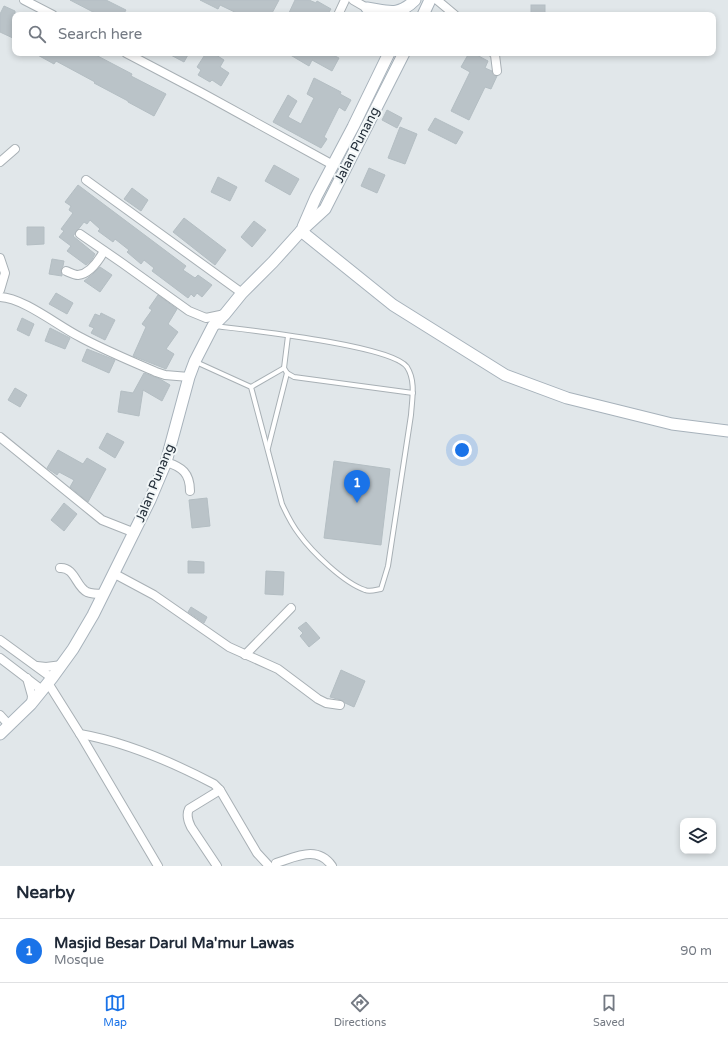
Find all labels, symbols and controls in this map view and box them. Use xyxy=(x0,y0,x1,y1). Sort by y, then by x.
search box xyxy=(12,12,716,56)
icon: search xyxy=(26,23,48,45)
text: Search here xyxy=(58,25,142,43)
street label: Jalan Punang xyxy=(331,104,383,186)
your location xyxy=(452,440,472,460)
street label: Jalan Punang xyxy=(132,441,178,525)
pin: 1 xyxy=(344,470,370,503)
map controls xyxy=(680,818,716,854)
button: layers xyxy=(680,818,716,854)
text: Nearby xyxy=(16,882,75,903)
text: Masjid Besar Darul Ma'mur Lawas xyxy=(54,934,294,952)
text: 1 xyxy=(25,943,33,959)
text: 90 m xyxy=(680,943,712,959)
text: Mosque xyxy=(54,952,104,968)
tab: Map xyxy=(103,992,127,1029)
tab: Directions xyxy=(334,992,386,1029)
tab: Saved xyxy=(593,992,625,1029)

